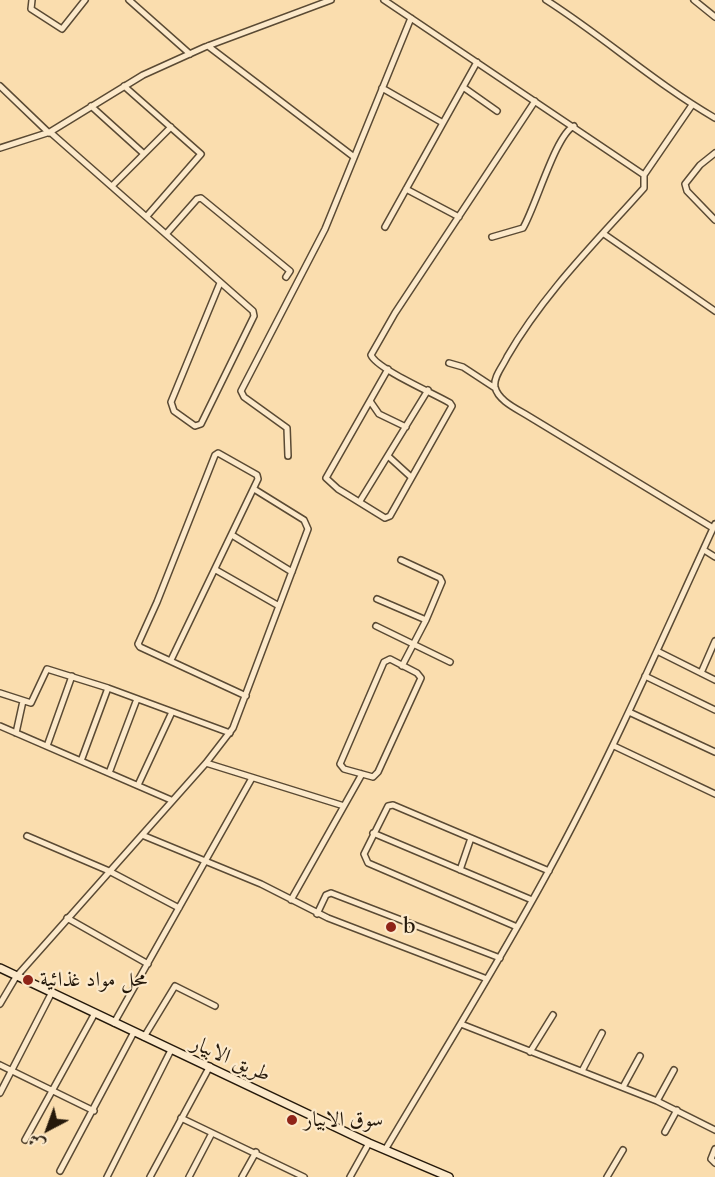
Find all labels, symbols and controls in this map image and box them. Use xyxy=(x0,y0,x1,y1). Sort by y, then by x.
place label: b xyxy=(403,914,416,940)
marker: b xyxy=(384,920,398,934)
place label: محل مواد غذائية xyxy=(40,967,147,993)
marker: محل مواد غذائية xyxy=(21,973,35,987)
street label: طريق الابيار xyxy=(188,1030,274,1088)
north arrow xyxy=(18,1099,78,1159)
place label: سوق الابيار xyxy=(304,1107,383,1133)
marker: سوق الابيار xyxy=(285,1113,299,1127)
text: ش xyxy=(24,1130,49,1155)

